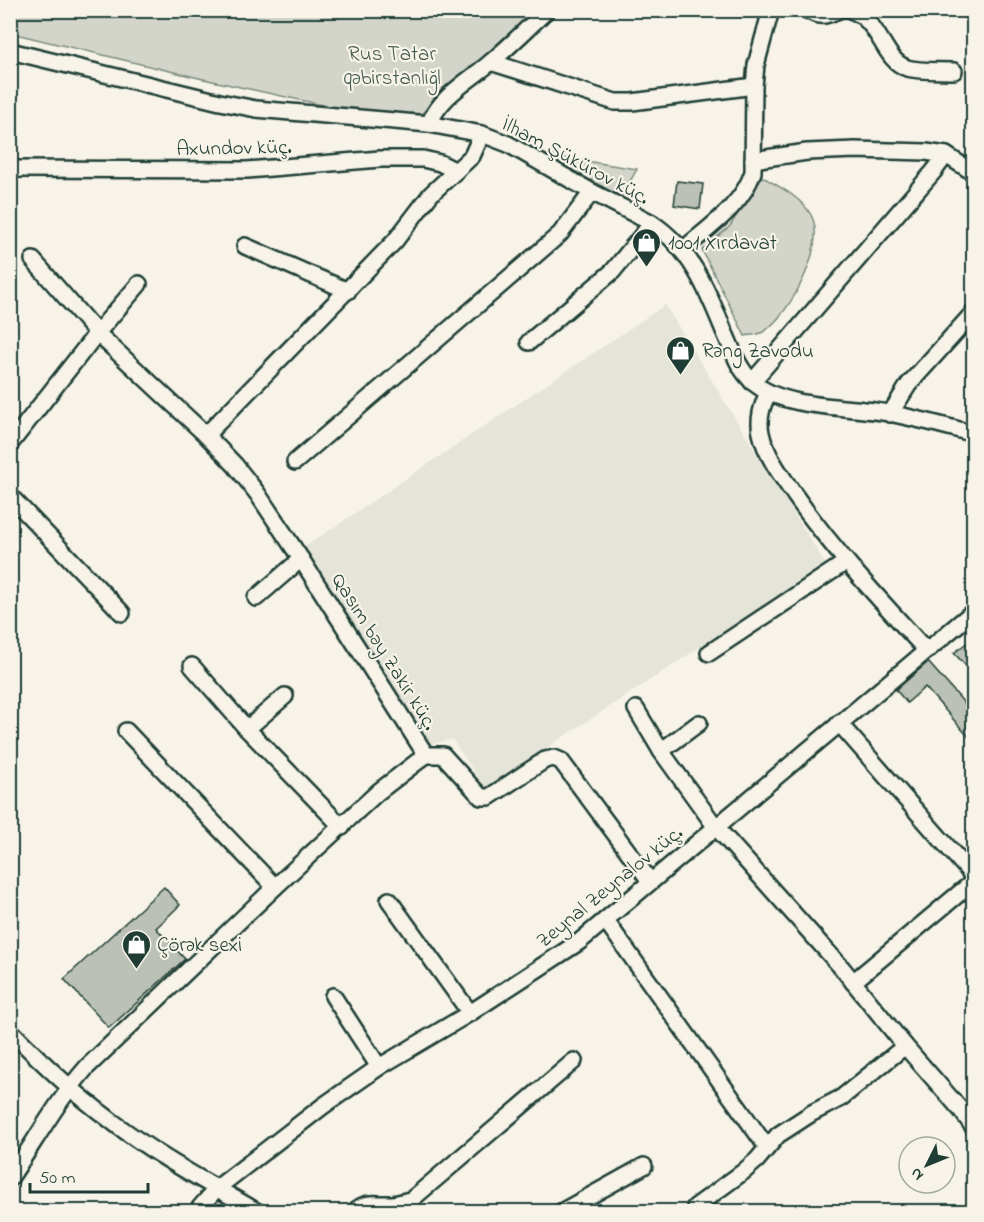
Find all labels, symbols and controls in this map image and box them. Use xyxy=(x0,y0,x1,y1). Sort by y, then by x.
park label: Rus Tatar qəbirstanlığl xyxy=(343,40,441,96)
street label: İlham Şükürov küç. xyxy=(496,110,654,213)
street label: Axundov küç. xyxy=(176,133,292,165)
shop icon: 1001 Xırdavat xyxy=(631,226,663,268)
place label: 1001 Xırdavat xyxy=(668,229,777,259)
shop icon: Rəng Zavodu xyxy=(665,334,697,376)
place label: Rəng Zavodu xyxy=(702,337,814,369)
street label: Qasım bəy Zakir küç. xyxy=(321,568,444,738)
street label: Zeynal Zeynalov küç. xyxy=(531,819,691,958)
shop icon: Çörək sexi xyxy=(120,928,152,970)
place label: Çörək sexi xyxy=(157,931,242,961)
north arrow xyxy=(897,1135,957,1195)
scale bar xyxy=(30,1156,148,1194)
text: N xyxy=(905,1162,930,1186)
text: 50 m xyxy=(39,1166,76,1192)

